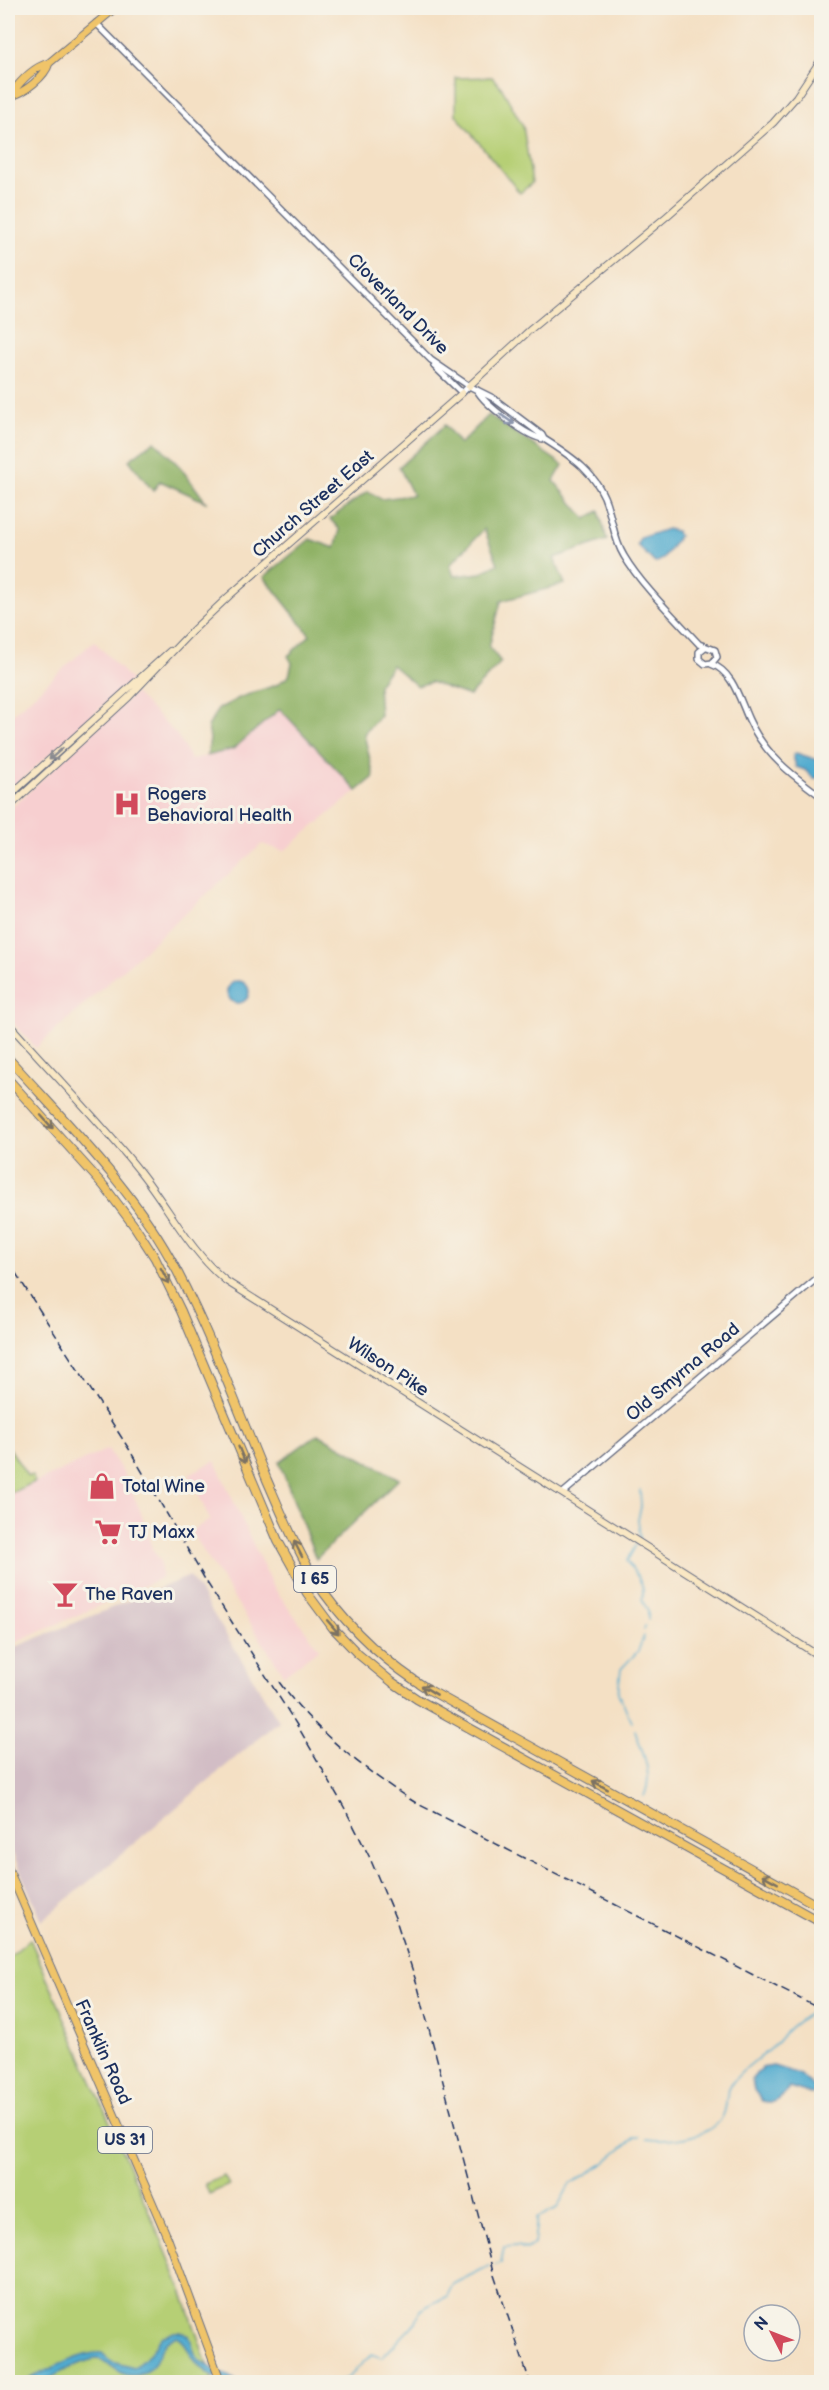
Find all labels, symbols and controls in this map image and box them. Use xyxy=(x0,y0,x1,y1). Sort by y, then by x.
street label: Cloverland Drive xyxy=(343,249,453,359)
one-way arrow xyxy=(499,413,515,425)
street label: Church Street East xyxy=(248,445,378,562)
one-way arrow xyxy=(49,747,64,761)
place label: Rogers Behavioral Health xyxy=(147,784,292,826)
hospital icon: Rogers Behavioral Health xyxy=(112,789,142,819)
one-way arrow xyxy=(40,1114,54,1129)
one-way arrow xyxy=(159,1267,171,1285)
street label: Old Smyrna Road xyxy=(622,1318,744,1426)
street label: Wilson Pike xyxy=(343,1333,433,1401)
one-way arrow xyxy=(237,1446,248,1464)
shop icon: Total Wine xyxy=(87,1471,117,1501)
place label: Total Wine xyxy=(122,1476,205,1497)
supermarket icon: TJ Maxx xyxy=(93,1517,123,1547)
place label: TJ Maxx xyxy=(128,1522,195,1543)
one-way arrow xyxy=(292,1541,303,1559)
road number: I 65 xyxy=(294,1566,336,1592)
bar icon: The Raven xyxy=(50,1579,80,1609)
place label: The Raven xyxy=(85,1584,173,1605)
one-way arrow xyxy=(326,1619,340,1634)
one-way arrow xyxy=(421,1684,438,1696)
one-way arrow xyxy=(591,1779,609,1790)
one-way arrow xyxy=(762,1873,779,1885)
street label: Franklin Road xyxy=(70,1996,136,2108)
road number: US 31 xyxy=(98,2127,152,2153)
north arrow xyxy=(742,2303,802,2363)
text: N xyxy=(751,2313,773,2335)

